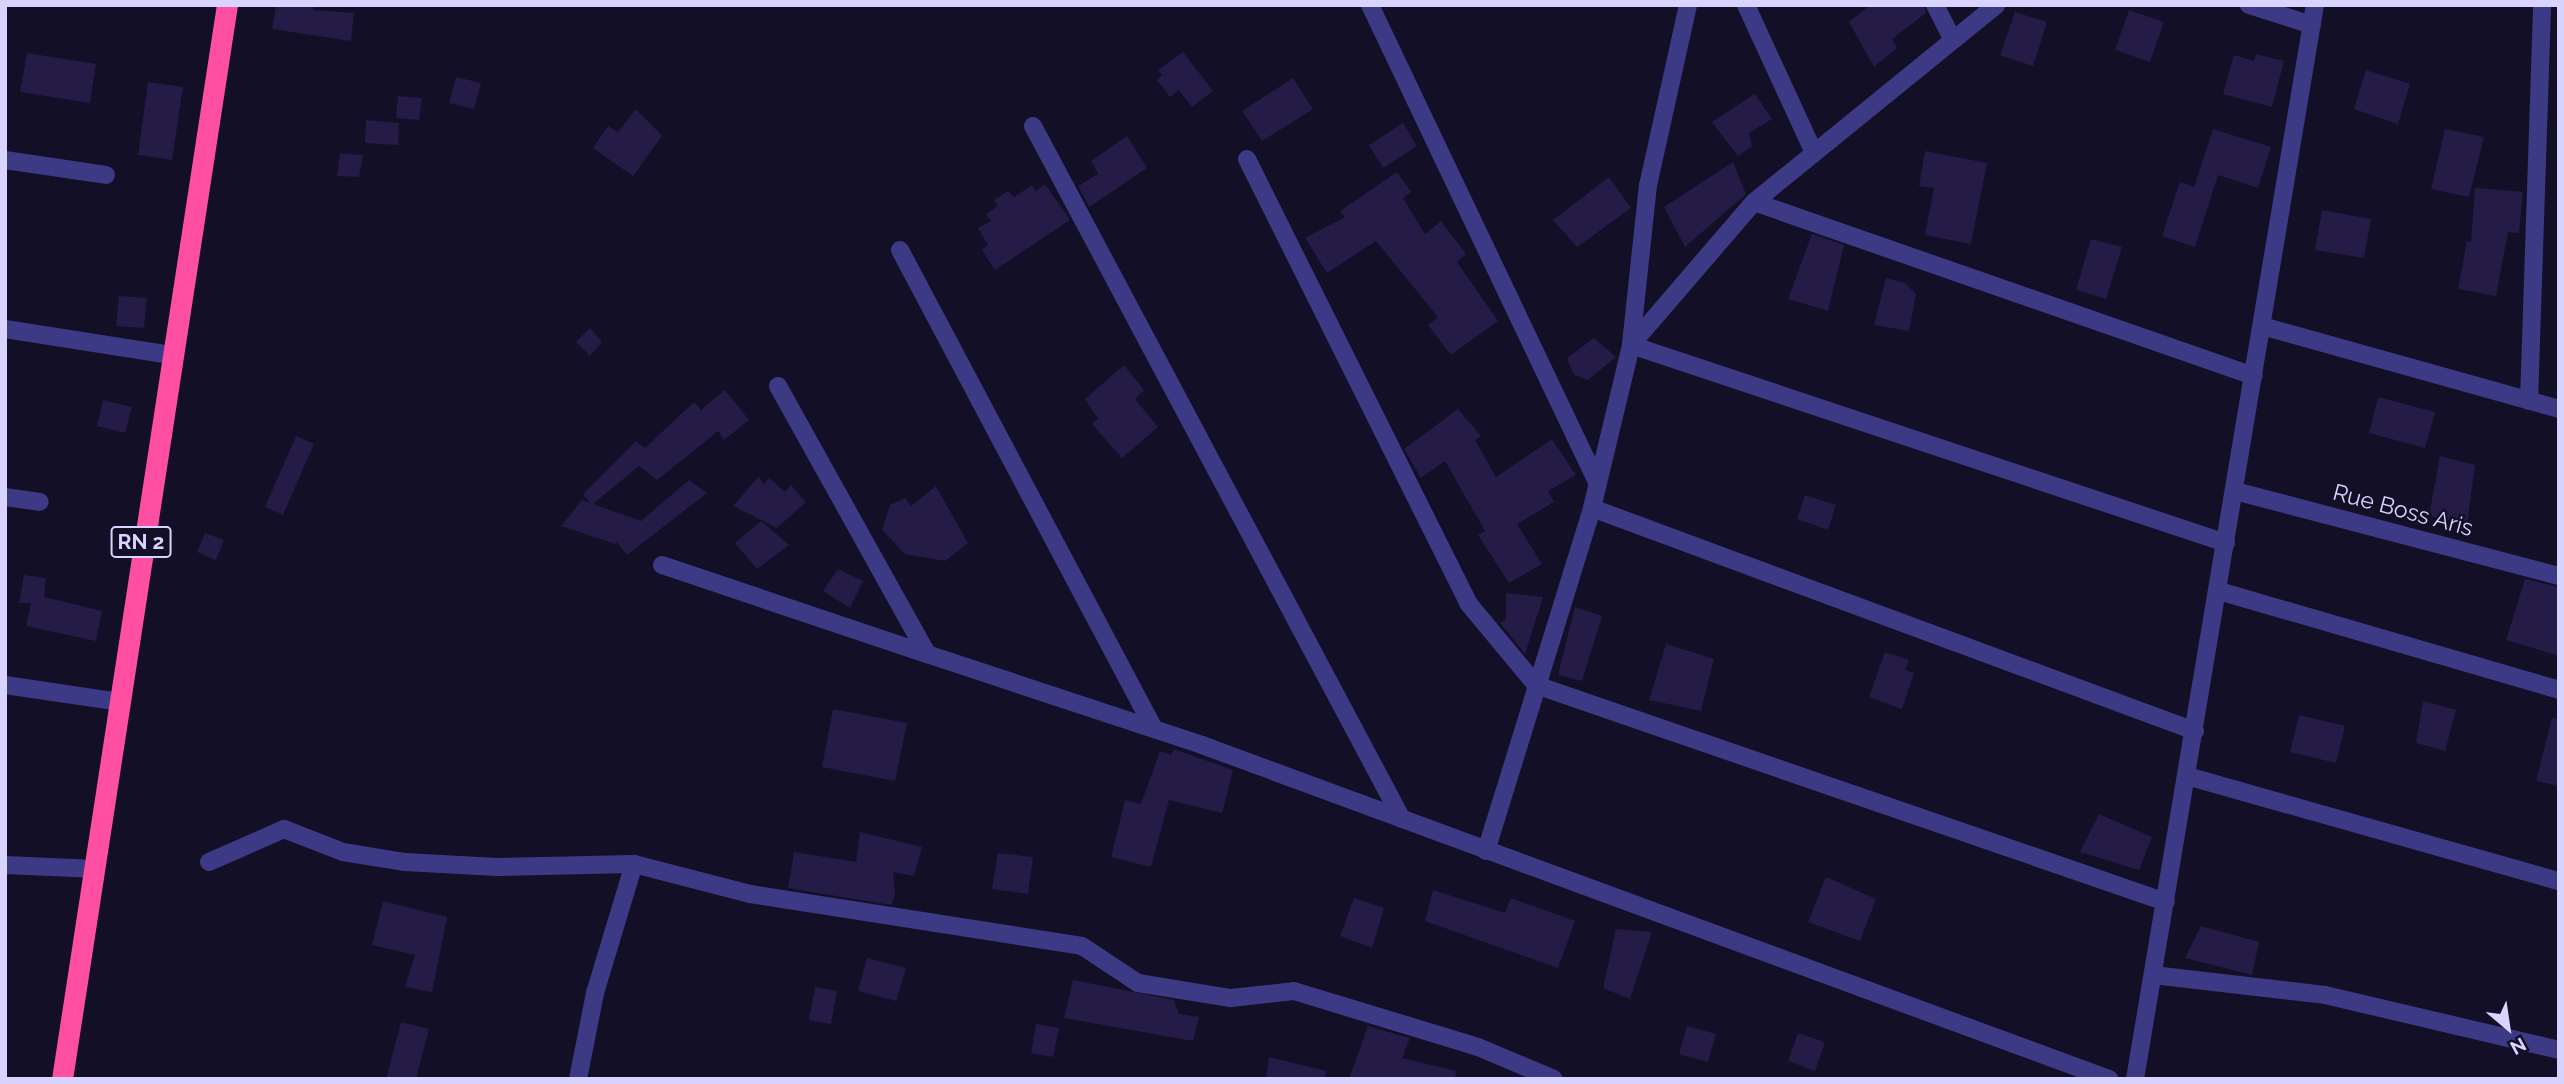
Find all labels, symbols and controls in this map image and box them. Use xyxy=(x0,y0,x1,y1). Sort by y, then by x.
street label: Rue Boss Aris xyxy=(2330,478,2476,542)
road number: RN 2 xyxy=(110,524,172,560)
north arrow xyxy=(2473,993,2543,1063)
text: N xyxy=(2507,1033,2530,1060)

